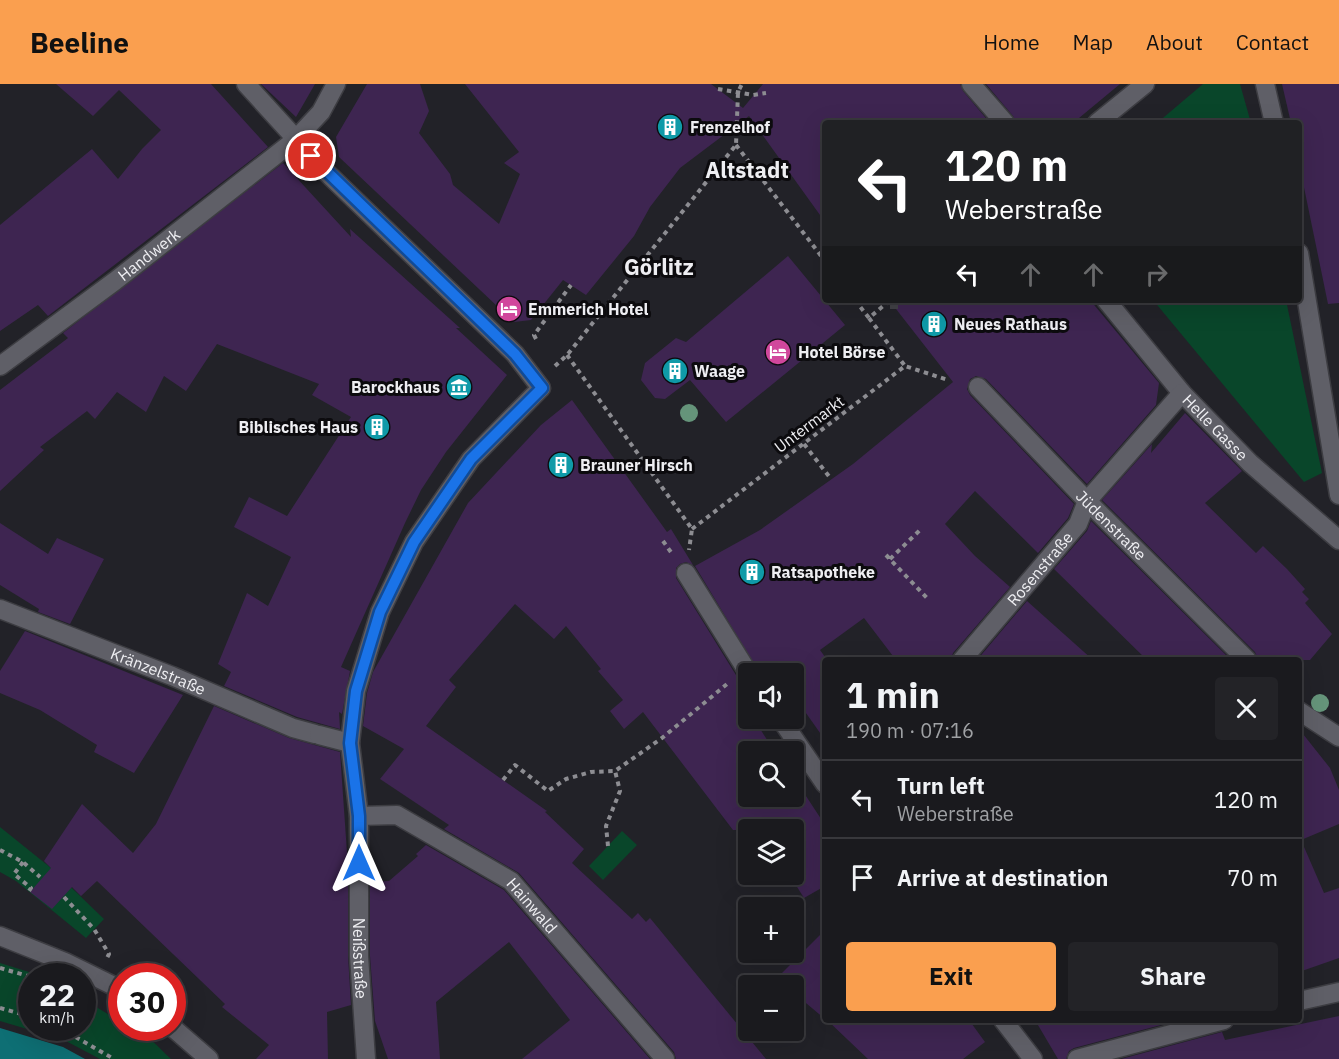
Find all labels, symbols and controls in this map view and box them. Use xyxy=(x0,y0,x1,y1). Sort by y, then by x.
text: Beeline xyxy=(30,24,129,61)
text: Home xyxy=(983,28,1040,56)
text: Map xyxy=(1073,28,1113,56)
text: About xyxy=(1146,28,1203,56)
text: Contact xyxy=(1236,28,1309,56)
building icon: Frenzelhof xyxy=(655,112,685,142)
place label: Frenzelhof xyxy=(690,117,770,137)
pin xyxy=(285,130,336,181)
text: 120 m xyxy=(945,138,1068,193)
icon: arrive xyxy=(294,139,327,172)
icon: left xyxy=(846,144,924,222)
district label: Altstadt xyxy=(705,155,789,184)
text: Weberstraße xyxy=(945,191,1103,226)
street label: Handwerk xyxy=(114,224,184,285)
district label: Görlitz xyxy=(624,252,694,281)
icon: left xyxy=(951,258,984,291)
icon: ahead xyxy=(1014,258,1047,291)
icon: ahead xyxy=(1077,258,1110,291)
icon: right xyxy=(1140,258,1173,291)
hotel icon: Emmerich Hotel xyxy=(494,294,524,324)
place label: Emmerich Hotel xyxy=(528,299,649,319)
building icon: Neues Rathaus xyxy=(919,309,949,339)
place label: Neues Rathaus xyxy=(954,314,1067,334)
hotel icon: Hotel Börse xyxy=(763,337,793,367)
place label: Hotel Börse xyxy=(798,342,885,362)
building icon: Waage xyxy=(660,356,690,386)
place label: Waage xyxy=(694,361,745,381)
museum icon: Barockhaus xyxy=(444,372,474,402)
place label: Barockhaus xyxy=(351,377,440,397)
street label: Helle Gasse xyxy=(1178,390,1252,465)
street label: Untermarkt xyxy=(770,391,848,457)
building icon: Biblisches Haus xyxy=(362,412,392,442)
place label: Biblisches Haus xyxy=(239,417,358,437)
building icon: Brauner Hirsch xyxy=(546,450,576,480)
place label: Brauner Hirsch xyxy=(580,455,693,475)
street label: Jüdenstraße xyxy=(1072,486,1151,565)
street label: Rosenstraße xyxy=(1003,527,1077,610)
building icon: Ratsapotheke xyxy=(737,557,767,587)
place label: Ratsapotheke xyxy=(771,562,875,582)
street label: Kränzelstraße xyxy=(108,643,209,699)
map controls xyxy=(738,663,804,1041)
button: sound xyxy=(738,663,804,729)
text: 1 min xyxy=(846,671,940,718)
button: close xyxy=(1215,677,1278,740)
text: 190 m · 07:16 xyxy=(846,717,974,744)
button: search xyxy=(738,741,804,807)
text: Turn left xyxy=(897,771,985,800)
icon: left xyxy=(846,783,879,816)
text: 120 m xyxy=(1214,785,1278,814)
text: Weberstraße xyxy=(897,800,1014,827)
button: layers xyxy=(738,819,804,885)
position arrow xyxy=(327,831,391,895)
icon: arrive xyxy=(846,861,879,894)
text: Arrive at destination xyxy=(897,863,1108,892)
text: 70 m xyxy=(1227,863,1278,892)
street label: Hainwald xyxy=(503,873,562,937)
button: + xyxy=(738,897,804,963)
street label: Neißstraße xyxy=(349,918,372,1000)
button: Exit xyxy=(846,942,1056,1011)
button: Share xyxy=(1068,942,1278,1011)
speed limit sign: 30 xyxy=(108,963,186,1041)
text: 22 xyxy=(39,975,75,1014)
button: − xyxy=(738,975,804,1041)
text: km/h xyxy=(39,1008,75,1027)

